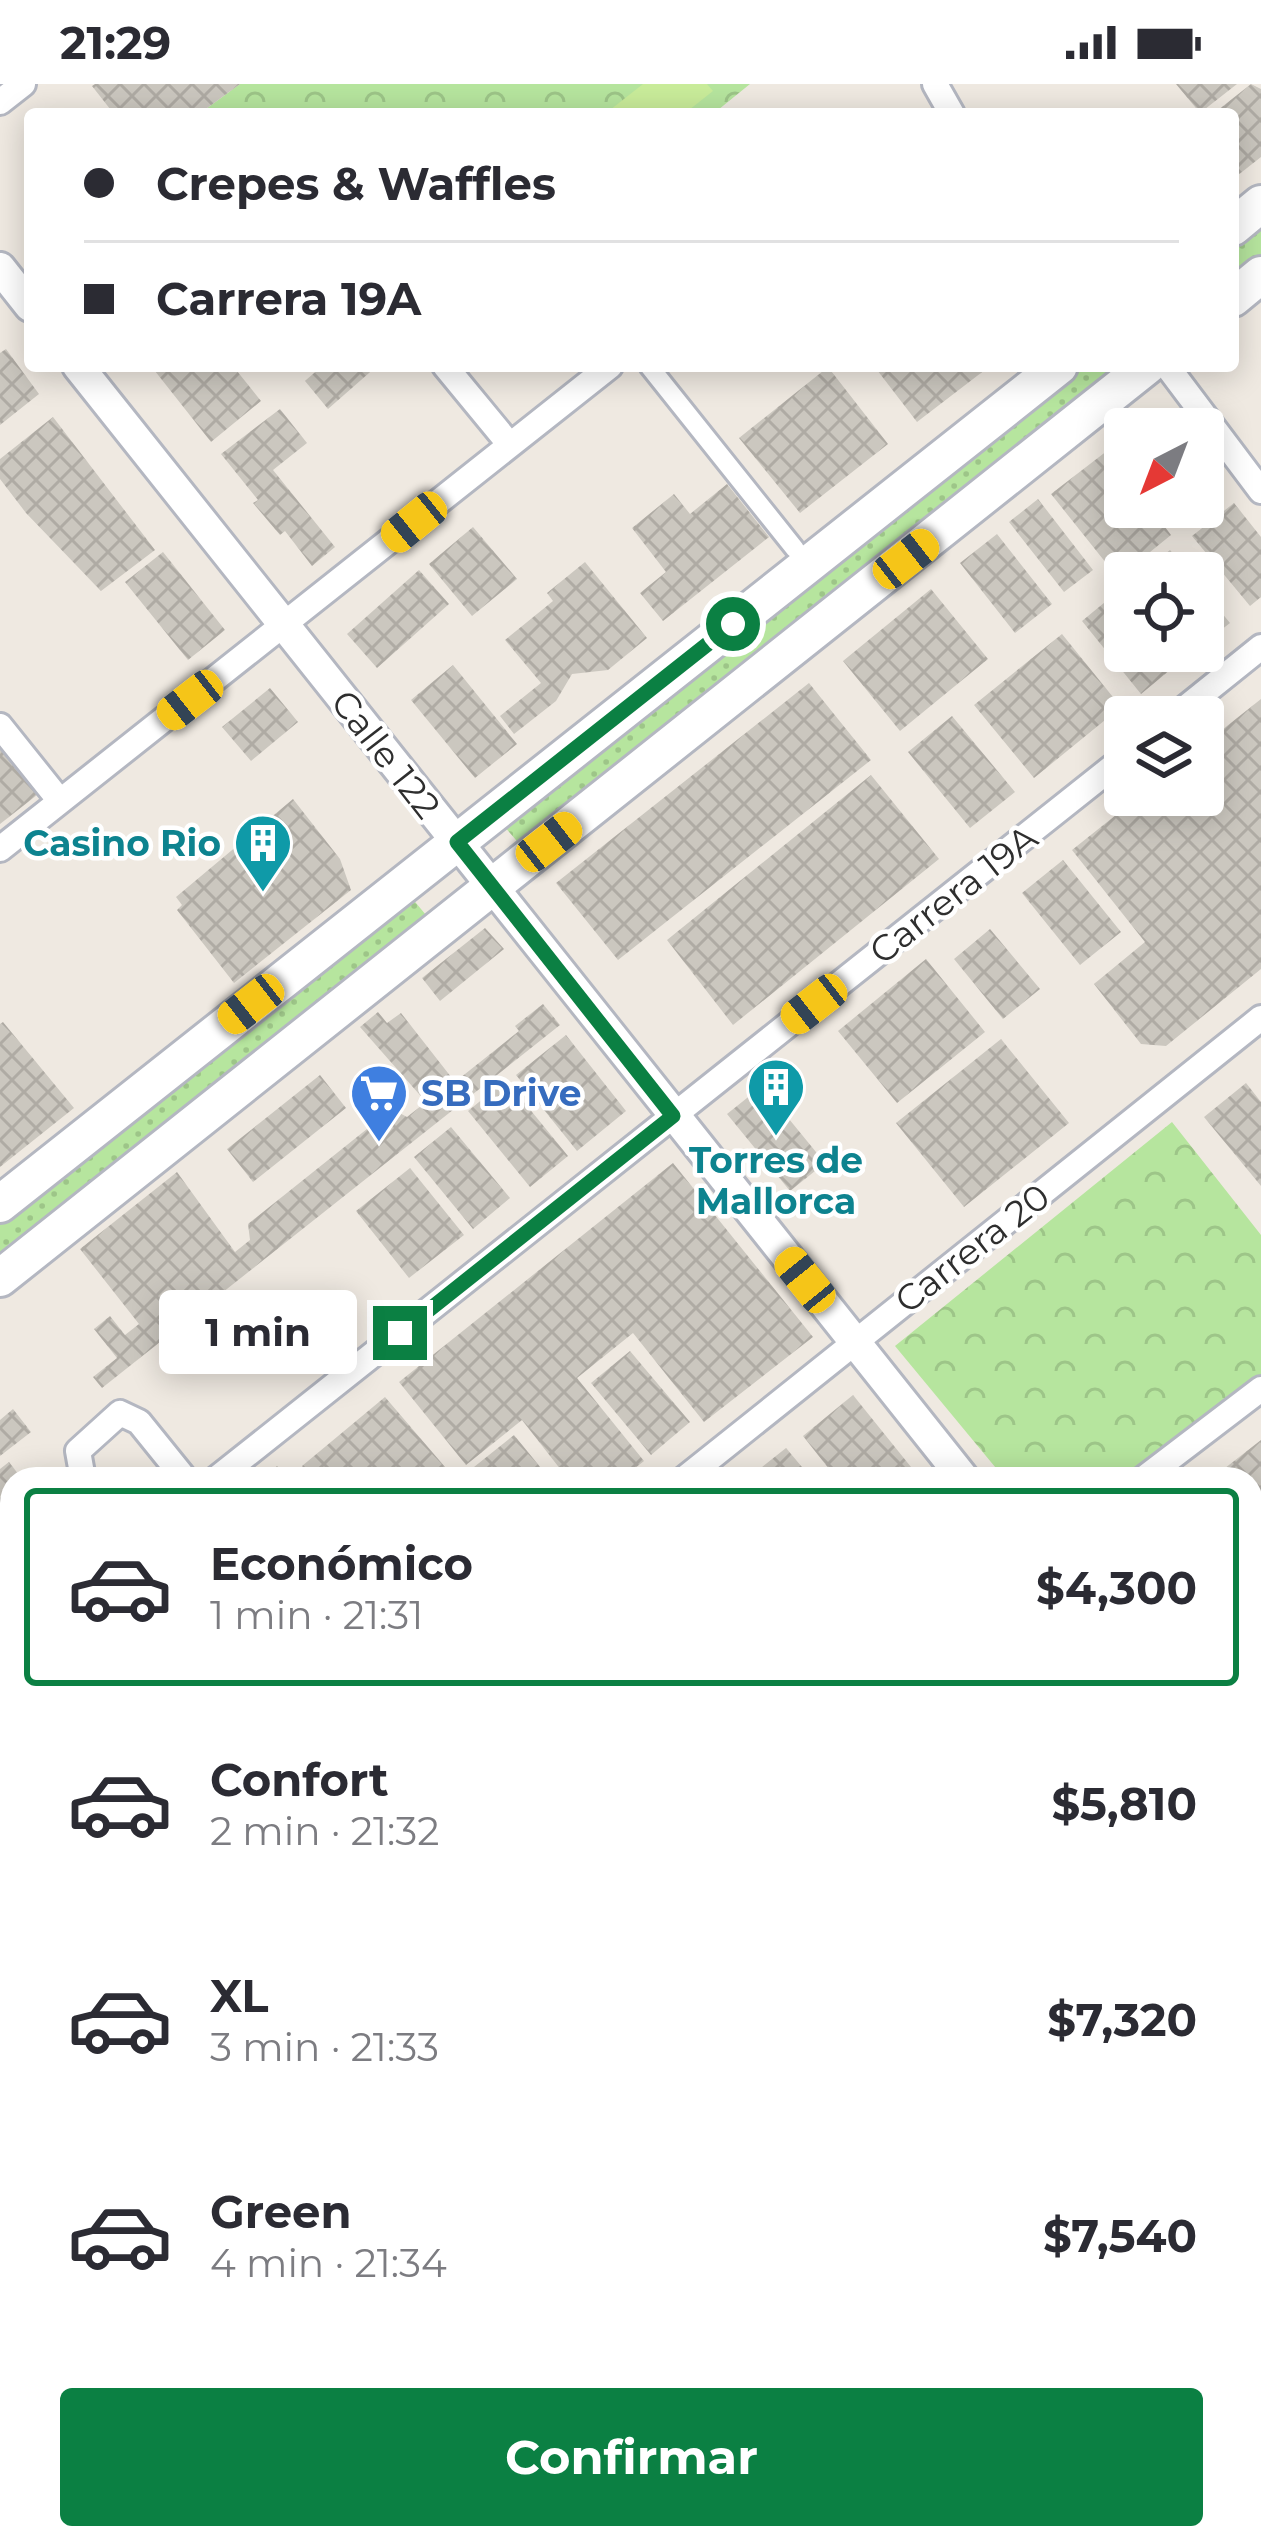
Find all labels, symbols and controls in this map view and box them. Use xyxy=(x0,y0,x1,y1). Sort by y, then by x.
text: 21:29 xyxy=(60,15,171,70)
text: Crepes & Waffles xyxy=(156,156,556,211)
text: Carrera 19A xyxy=(156,271,421,326)
north arrow xyxy=(1104,408,1224,528)
map controls xyxy=(1104,408,1224,816)
car xyxy=(375,485,453,559)
car xyxy=(867,523,945,595)
button: locate xyxy=(1104,552,1224,672)
route start xyxy=(706,597,760,651)
car xyxy=(151,664,229,736)
street label: Calle 122 xyxy=(322,681,450,827)
button: layers xyxy=(1104,696,1224,816)
car xyxy=(510,806,588,878)
building icon: Casino Rio xyxy=(232,812,294,894)
street label: Carrera 19A xyxy=(860,815,1046,973)
place label: Casino Rio xyxy=(23,821,221,865)
car xyxy=(212,968,290,1040)
car xyxy=(775,968,853,1040)
building icon: Torres de Mallorca xyxy=(745,1056,807,1138)
supermarket icon: SB Drive xyxy=(348,1062,410,1144)
place label: SB Drive xyxy=(421,1071,581,1115)
place label: Torres de Mallorca xyxy=(689,1138,863,1223)
street label: Carrera 20 xyxy=(886,1174,1058,1322)
car xyxy=(768,1241,842,1319)
callout: 1 min xyxy=(160,1291,358,1375)
route end xyxy=(373,1306,427,1360)
text: 1 min xyxy=(205,1308,311,1356)
icon: car xyxy=(66,1533,174,1641)
text: Económico xyxy=(210,1536,473,1591)
text: $4,300 xyxy=(1036,1560,1197,1615)
text: 1 min · 21:31 xyxy=(210,1591,423,1639)
icon: car xyxy=(66,1749,174,1857)
text: Confort xyxy=(210,1752,389,1807)
text: $5,810 xyxy=(1051,1776,1197,1831)
text: 2 min · 21:32 xyxy=(210,1807,439,1855)
icon: car xyxy=(66,1965,174,2073)
text: XL xyxy=(210,1968,268,2023)
text: $7,320 xyxy=(1047,1992,1197,2047)
text: 3 min · 21:33 xyxy=(210,2023,439,2071)
icon: car xyxy=(66,2181,174,2289)
text: Green xyxy=(210,2184,352,2239)
text: $7,540 xyxy=(1043,2208,1197,2263)
text: 4 min · 21:34 xyxy=(210,2239,447,2287)
button: Confirmar xyxy=(60,2388,1203,2526)

